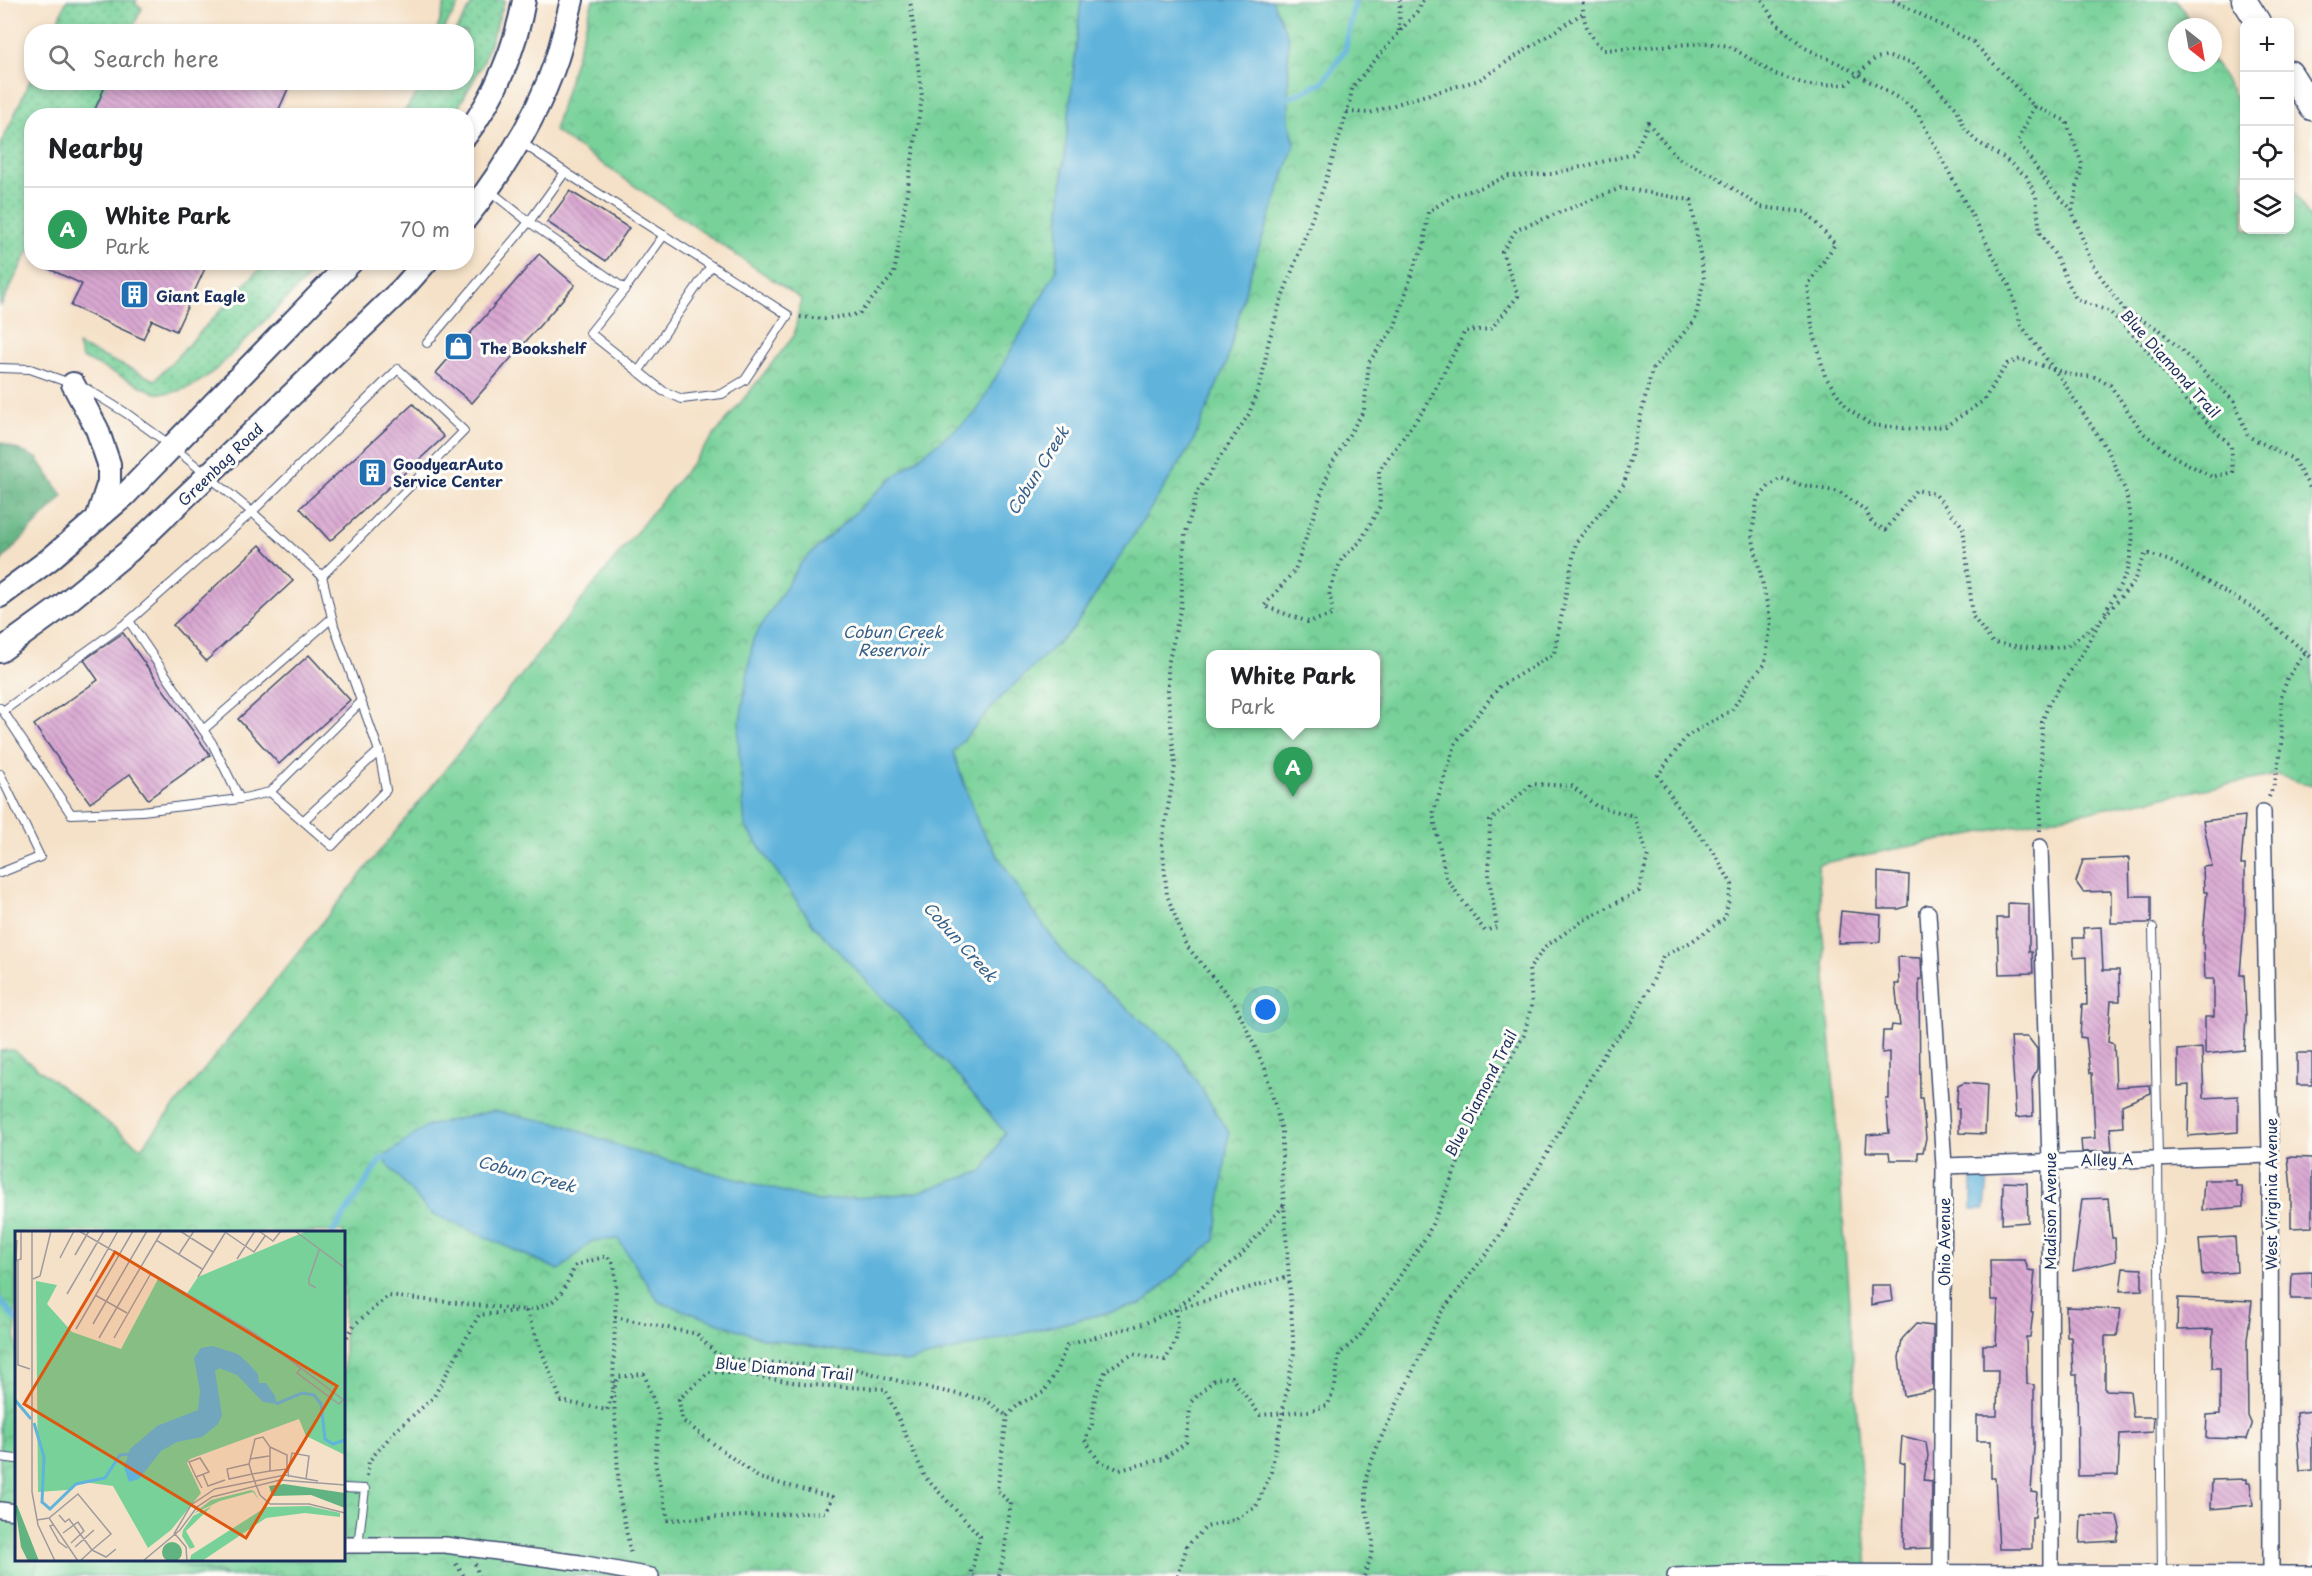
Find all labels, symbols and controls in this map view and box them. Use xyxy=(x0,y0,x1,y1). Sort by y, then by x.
north arrow xyxy=(2168,18,2222,72)
map controls xyxy=(2240,18,2294,234)
button: + xyxy=(2240,18,2294,72)
search box xyxy=(24,24,474,90)
icon: search xyxy=(45,41,78,74)
text: Search here xyxy=(93,41,219,74)
button: − xyxy=(2240,72,2294,126)
button: locate xyxy=(2240,126,2294,180)
text: Nearby xyxy=(48,128,143,167)
button: layers xyxy=(2240,180,2294,234)
text: White Park xyxy=(105,198,231,231)
text: A xyxy=(60,214,75,244)
text: 70 m xyxy=(400,214,450,244)
text: Park xyxy=(105,231,150,261)
building icon: Giant Eagle xyxy=(119,279,151,311)
place label: Giant Eagle xyxy=(156,284,246,307)
street label: Blue Diamond Trail xyxy=(2116,303,2226,423)
shop icon: The Bookshelf xyxy=(443,331,475,363)
place label: The Bookshelf xyxy=(480,336,588,359)
street label: Greenbag Road xyxy=(172,417,268,511)
water label: Cobun Creek xyxy=(1000,420,1074,519)
place label: GoodyearAuto Service Center xyxy=(393,452,503,492)
building icon: GoodyearAuto Service Center xyxy=(356,456,388,488)
water label: Cobun Creek Reservoir xyxy=(843,619,945,661)
popup xyxy=(1206,650,1380,728)
text: White Park xyxy=(1230,658,1356,691)
text: Park xyxy=(1230,691,1275,721)
pin: A xyxy=(1274,748,1312,797)
water label: Cobun Creek xyxy=(918,896,1004,987)
your location xyxy=(1251,995,1280,1024)
street label: Blue Diamond Trail xyxy=(1438,1026,1522,1160)
street label: West Virginia Avenue xyxy=(2259,1118,2282,1270)
street label: Alley A xyxy=(2080,1147,2134,1171)
water label: Cobun Creek xyxy=(475,1148,580,1198)
street label: Madison Avenue xyxy=(2038,1152,2061,1270)
street label: Ohio Avenue xyxy=(1932,1198,1955,1286)
inset map xyxy=(15,1231,345,1561)
street label: Blue Diamond Trail xyxy=(713,1350,855,1386)

